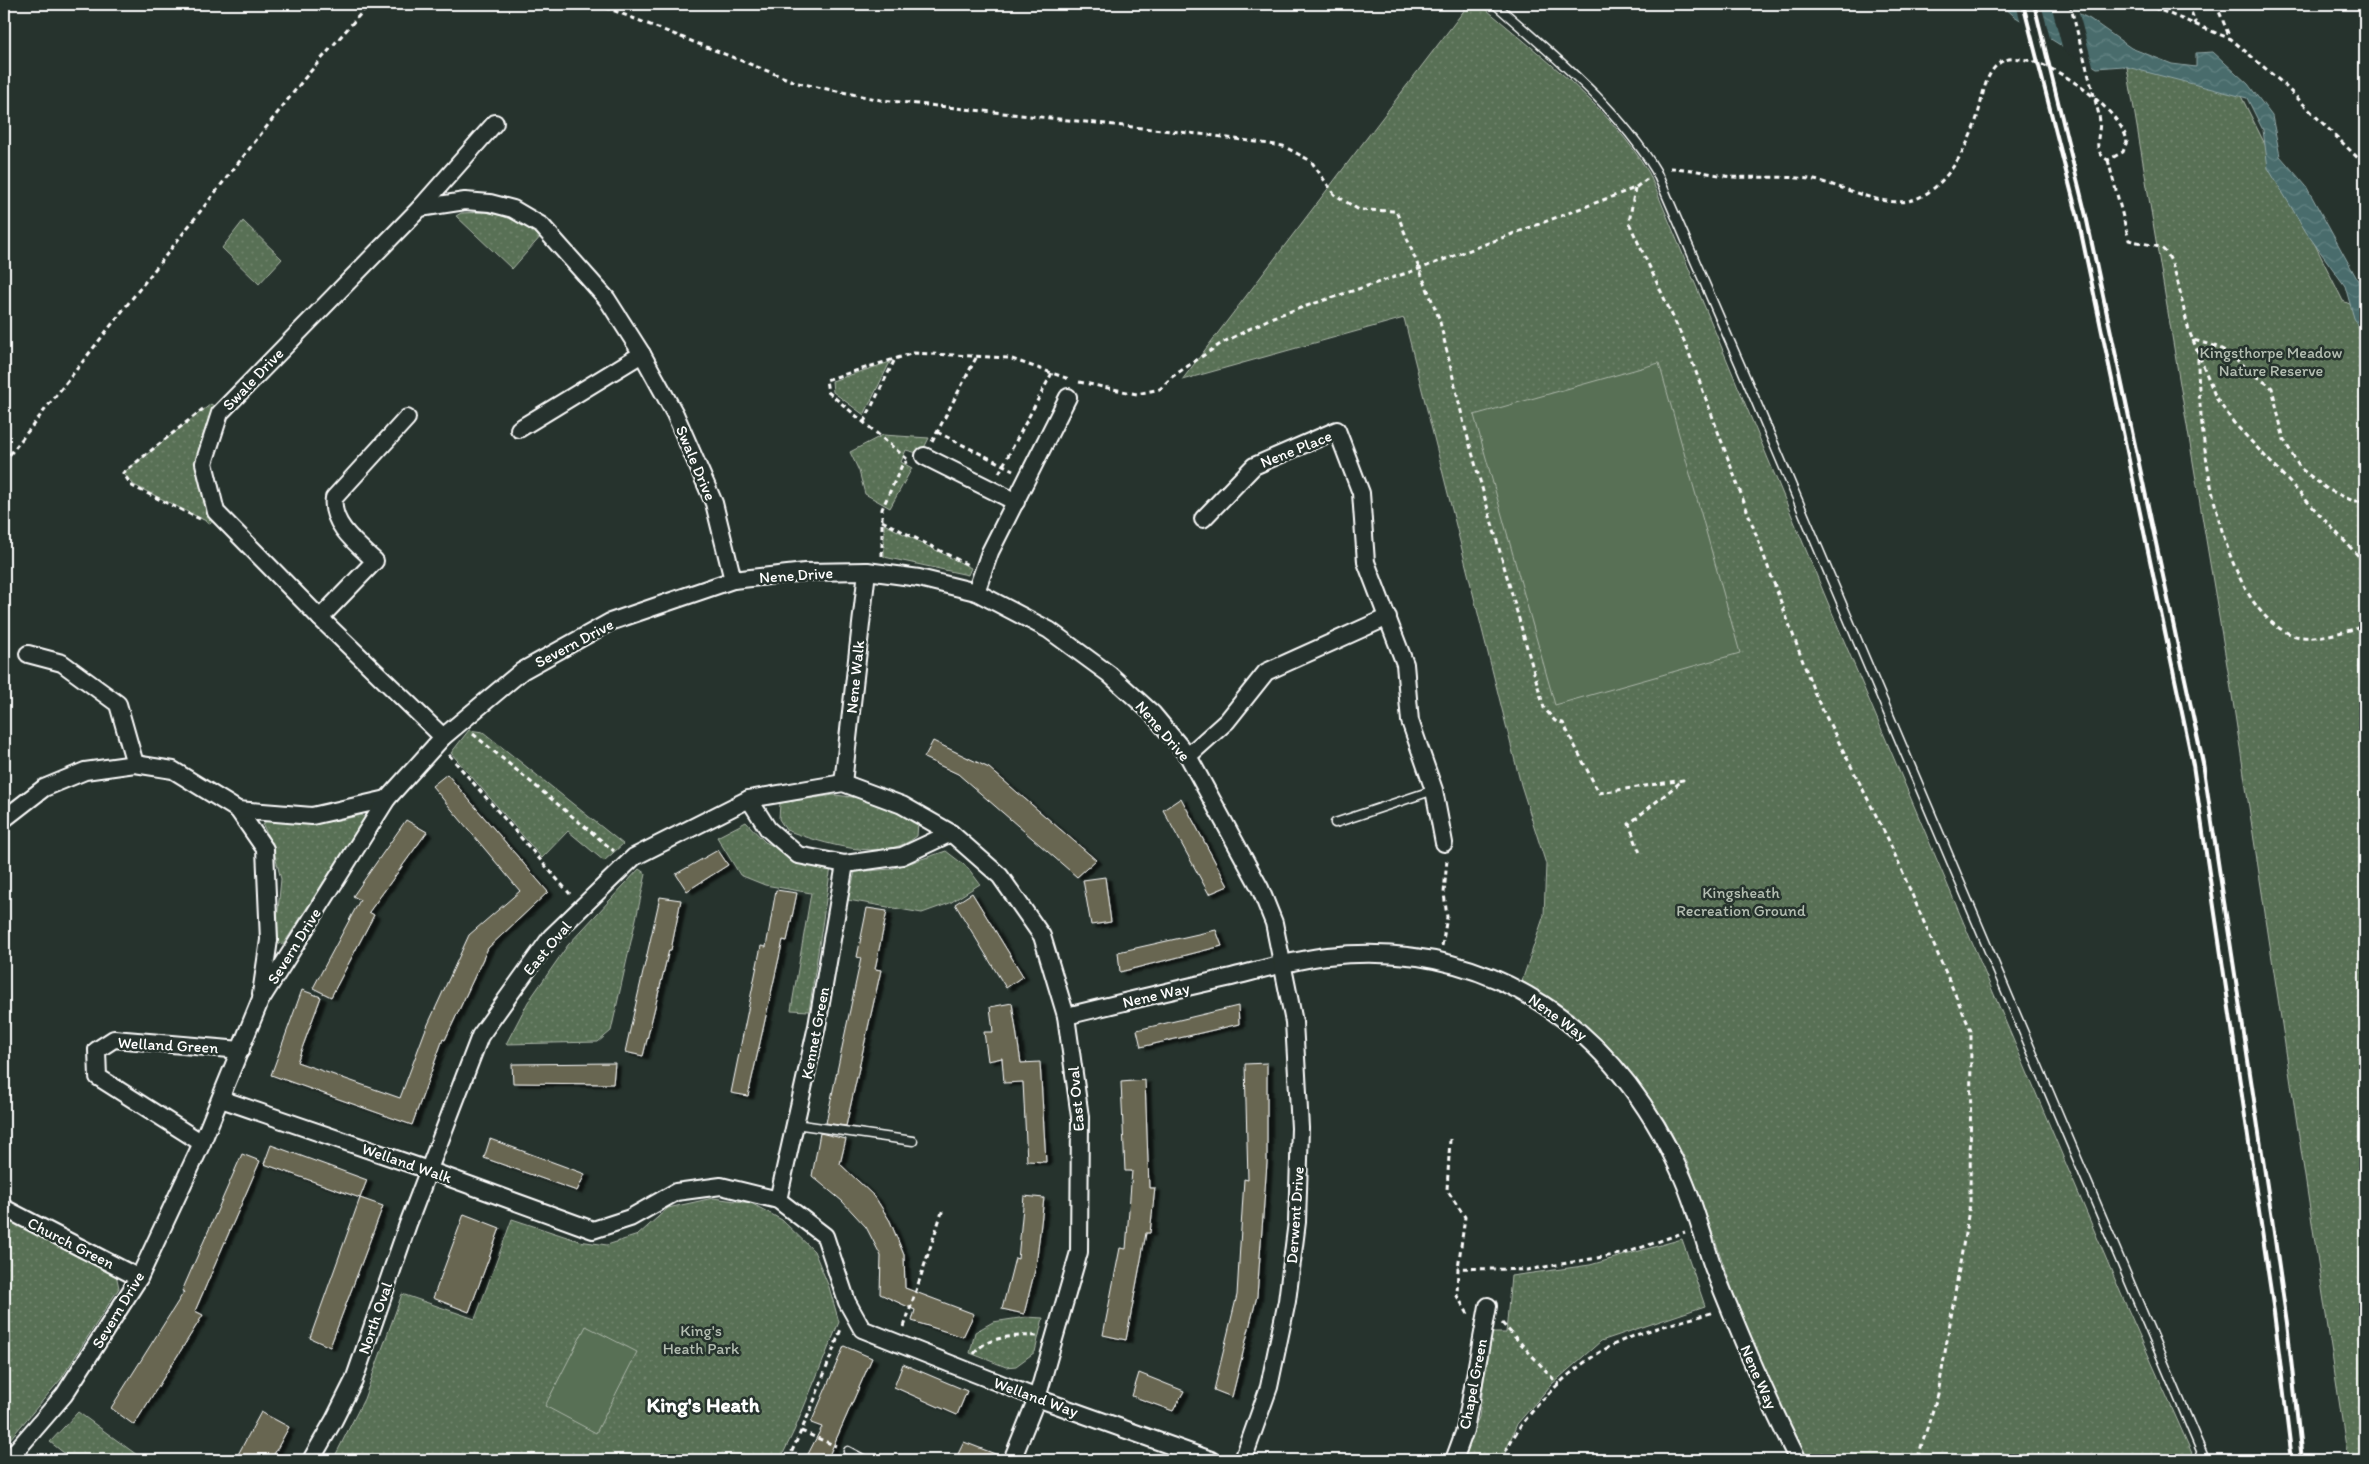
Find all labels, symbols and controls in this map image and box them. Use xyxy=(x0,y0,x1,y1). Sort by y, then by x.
park label: Kingsthorpe Meadow Nature Reserve xyxy=(2200,343,2342,380)
street label: Swale Drive xyxy=(219,344,287,414)
street label: Swale Drive xyxy=(672,423,720,503)
street label: Nene Place xyxy=(1257,426,1335,472)
street label: Nene Drive xyxy=(758,563,834,587)
street label: Severn Drive xyxy=(531,614,617,672)
street label: Nene Walk xyxy=(842,639,868,715)
street label: Nene Drive xyxy=(1132,697,1194,765)
park label: Kingsheath Recreation Ground xyxy=(1676,883,1806,920)
street label: Severn Drive xyxy=(263,904,325,988)
street label: East Oval xyxy=(519,917,576,979)
street label: Nene Way xyxy=(1121,978,1192,1012)
street label: Kennet Green xyxy=(797,985,833,1081)
street label: Nene Way xyxy=(1525,989,1592,1045)
street label: Welland Green xyxy=(117,1033,219,1057)
street label: East Oval xyxy=(1064,1065,1088,1132)
street label: Welland Walk xyxy=(359,1139,455,1188)
street label: Derwent Drive xyxy=(1282,1166,1308,1264)
street label: Church Green xyxy=(24,1213,118,1273)
street label: Severn Drive xyxy=(88,1268,148,1352)
street label: North Oval xyxy=(354,1279,396,1357)
park label: King's Heath Park xyxy=(663,1321,740,1358)
street label: Chapel Green xyxy=(1455,1337,1491,1431)
street label: Nene Way xyxy=(1736,1342,1782,1412)
street label: Welland Way xyxy=(991,1373,1081,1421)
district label: King's Heath xyxy=(647,1392,760,1418)

